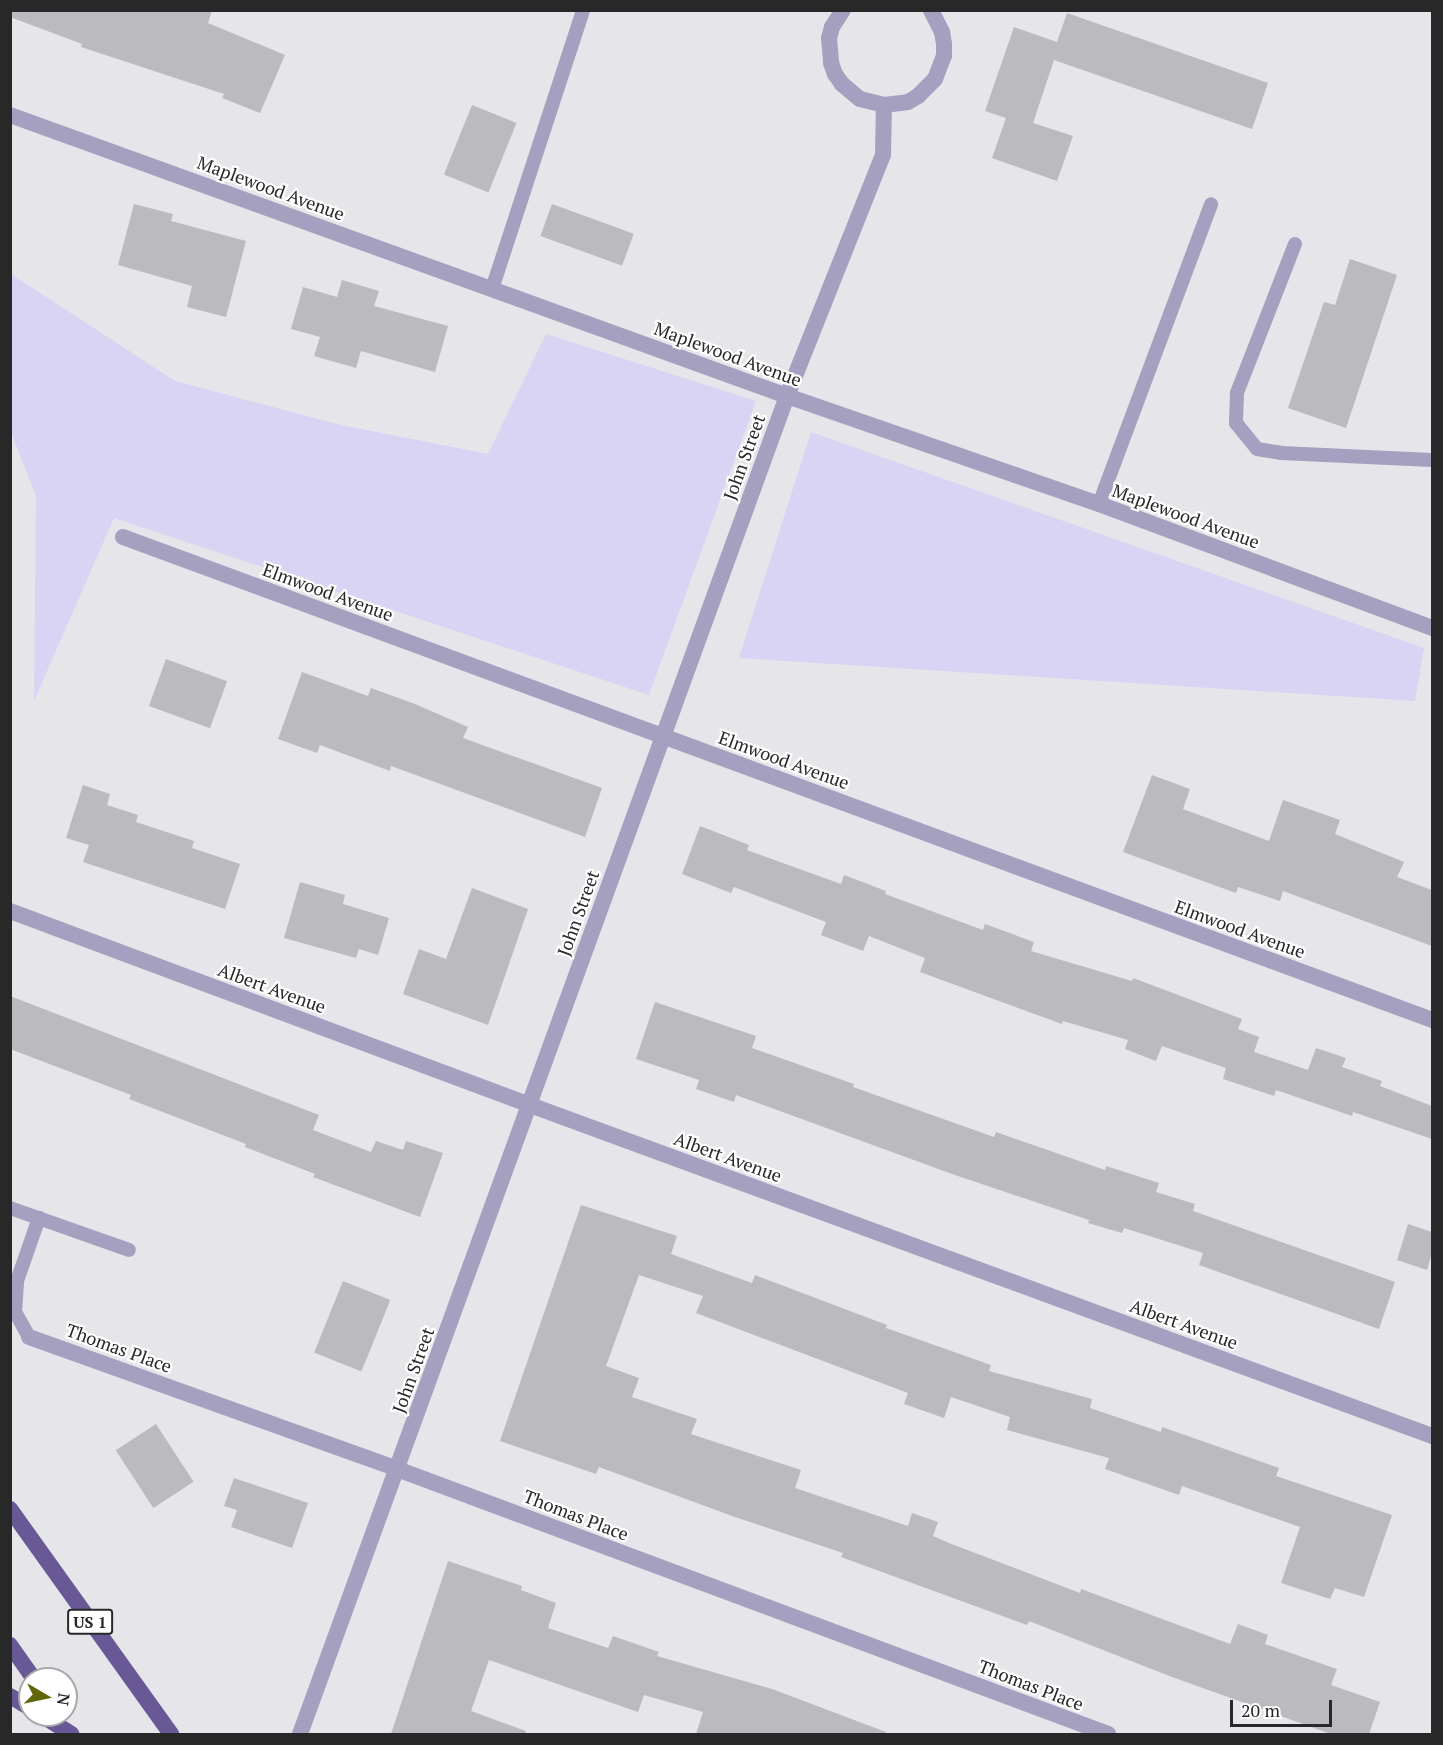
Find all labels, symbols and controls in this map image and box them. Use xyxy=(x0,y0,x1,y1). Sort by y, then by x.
street label: Maplewood Avenue xyxy=(194,151,348,225)
street label: Maplewood Avenue xyxy=(651,317,805,391)
street label: John Street xyxy=(719,411,769,503)
street label: Maplewood Avenue xyxy=(1109,479,1263,553)
street label: Elmwood Avenue xyxy=(260,558,396,626)
street label: Elmwood Avenue xyxy=(716,726,852,794)
street label: John Street xyxy=(553,867,603,959)
street label: Elmwood Avenue xyxy=(1172,895,1308,963)
street label: Albert Avenue xyxy=(215,958,329,1018)
street label: Albert Avenue xyxy=(671,1127,785,1187)
street label: Albert Avenue xyxy=(1127,1294,1241,1354)
street label: Thomas Place xyxy=(63,1319,175,1377)
street label: John Street xyxy=(388,1324,438,1416)
street label: Thomas Place xyxy=(520,1485,632,1545)
road number: US 1 xyxy=(66,1609,114,1635)
street label: Thomas Place xyxy=(975,1655,1087,1715)
north arrow xyxy=(18,1667,78,1727)
scale bar xyxy=(1233,1688,1335,1726)
text: N xyxy=(52,1692,76,1707)
text: 20 m xyxy=(1241,1698,1280,1722)

